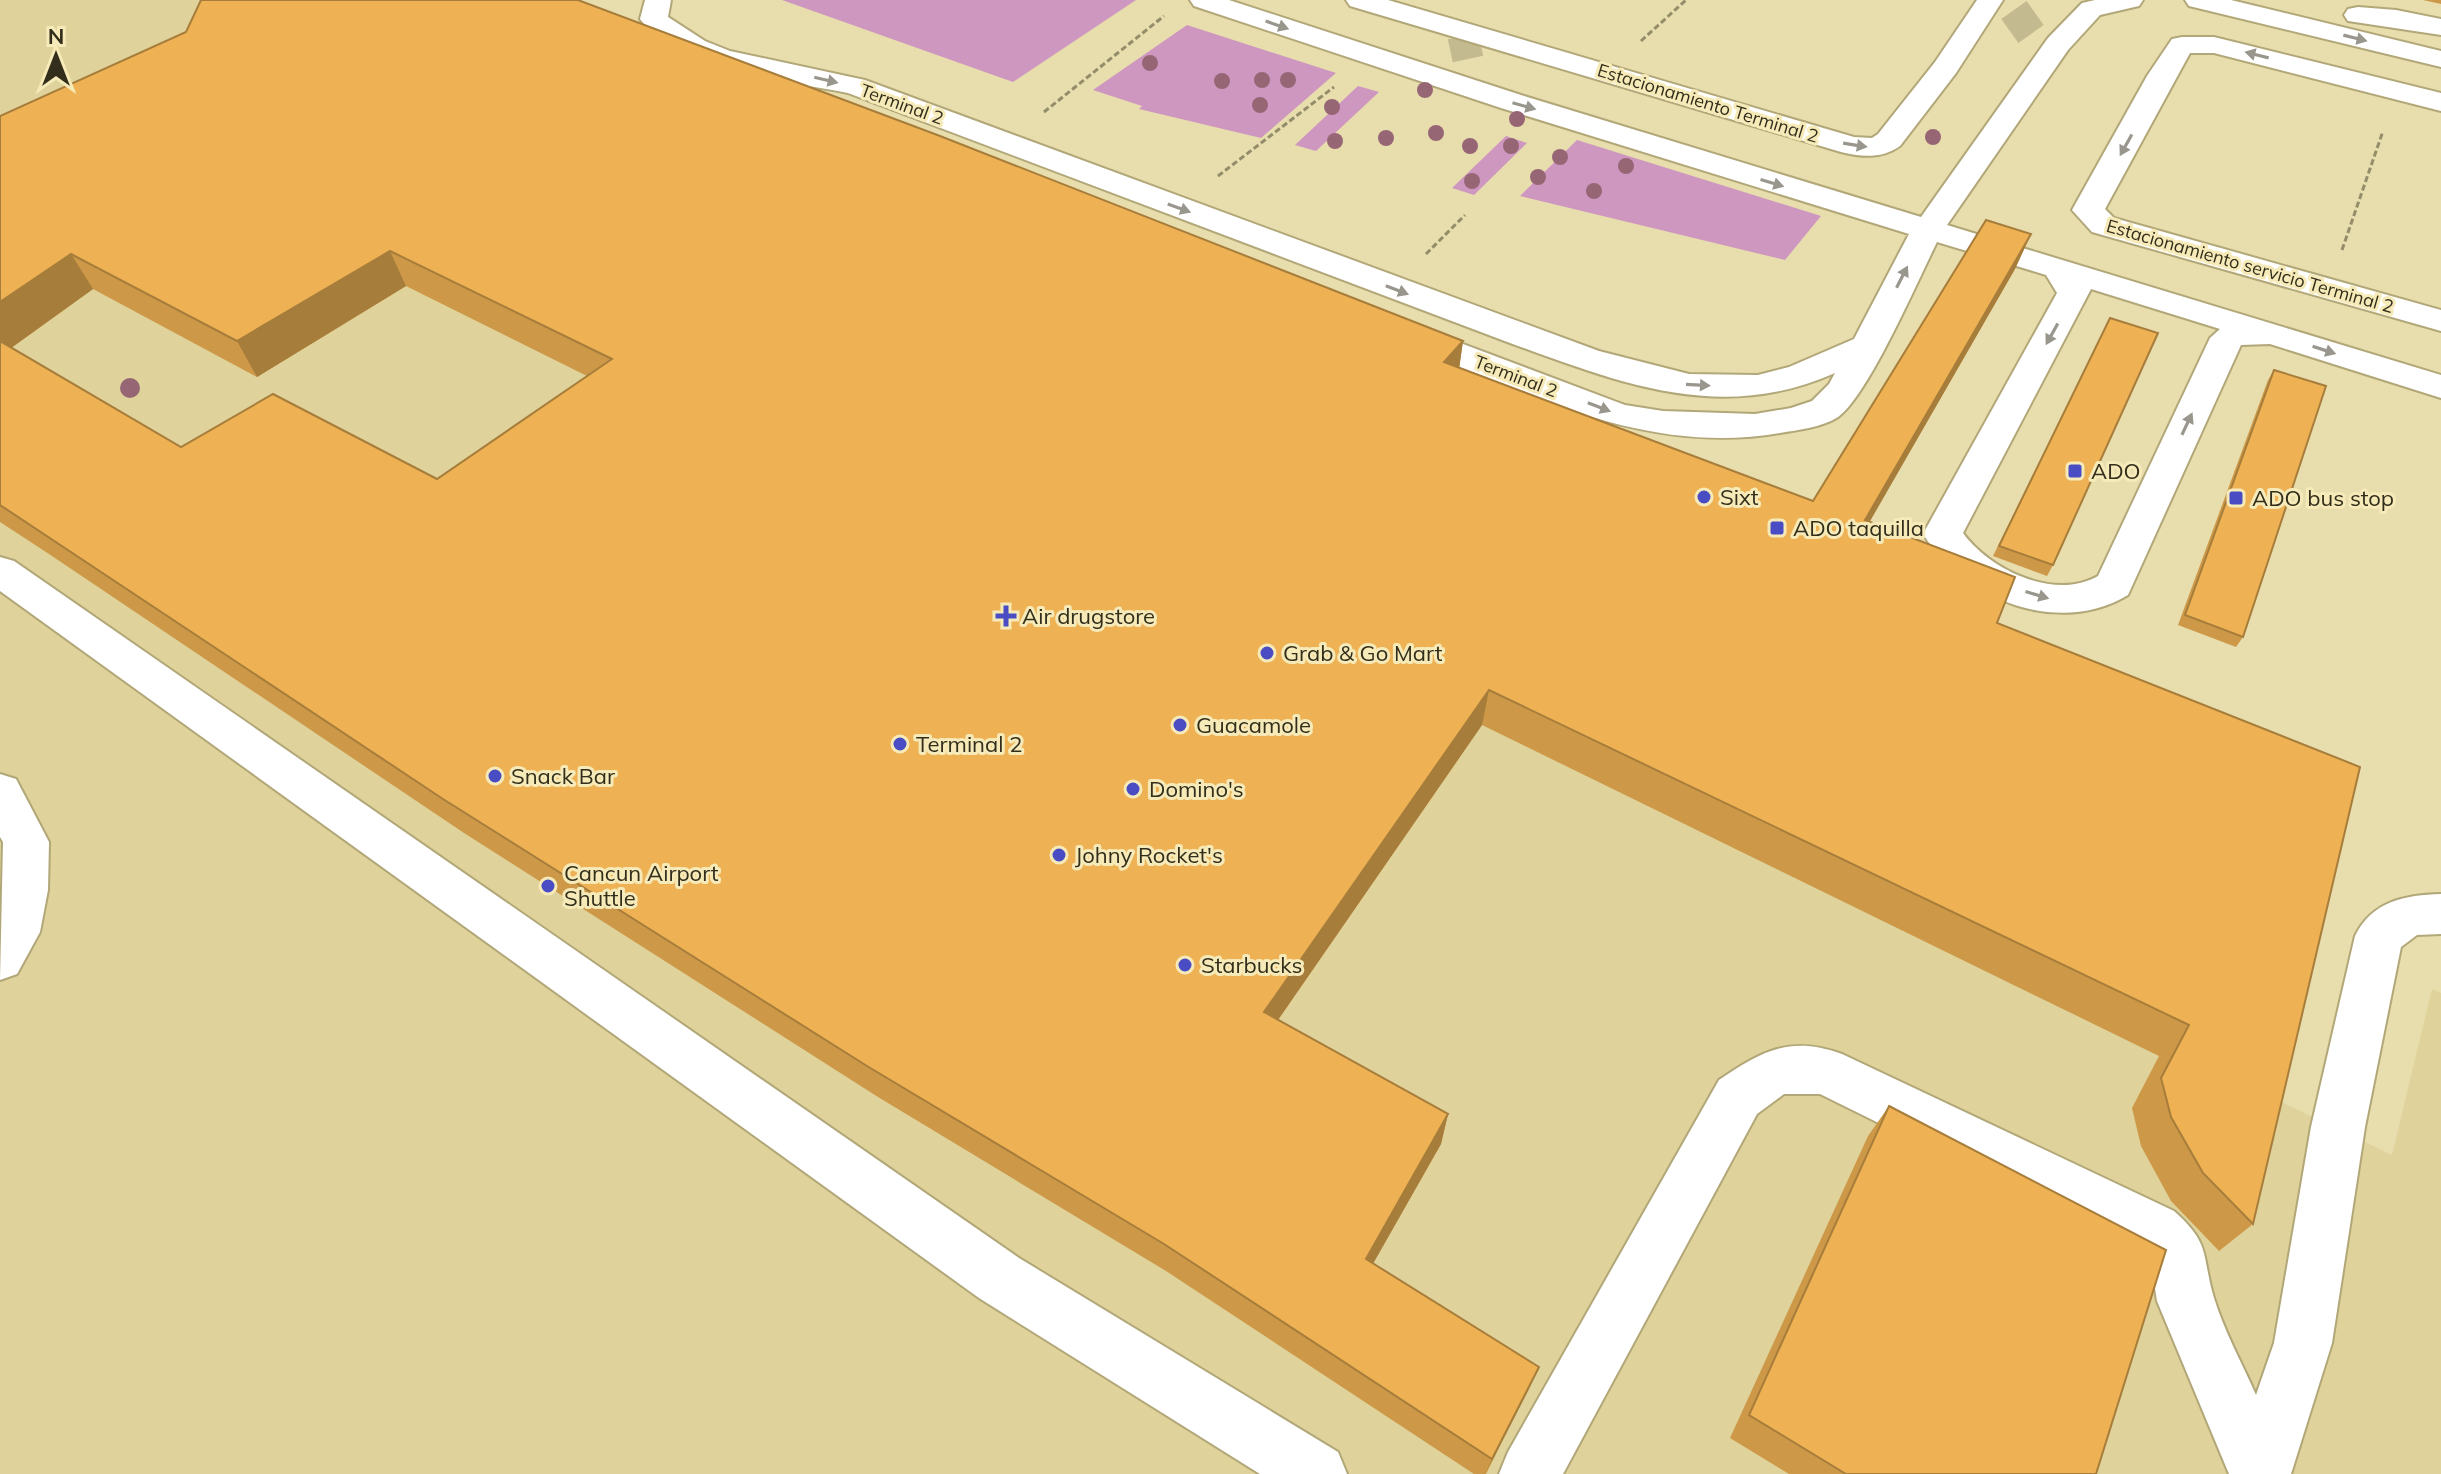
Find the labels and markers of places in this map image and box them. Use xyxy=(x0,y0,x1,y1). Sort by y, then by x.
place label: ADO xyxy=(2091,457,2141,485)
marker: ADO xyxy=(2066,462,2084,480)
place label: Sixt xyxy=(1720,483,1759,511)
place label: ADO bus stop xyxy=(2252,484,2394,512)
marker: Sixt xyxy=(1695,488,1713,506)
marker: ADO bus stop xyxy=(2227,489,2245,507)
place label: ADO taquilla xyxy=(1793,514,1924,542)
marker: ADO taquilla xyxy=(1768,519,1786,537)
place label: Air drugstore xyxy=(1022,602,1155,630)
marker: Air drugstore xyxy=(997,607,1015,625)
place label: Grab & Go Mart xyxy=(1283,639,1443,667)
marker: Grab & Go Mart xyxy=(1258,644,1276,662)
place label: Guacamole xyxy=(1196,711,1311,739)
marker: Guacamole xyxy=(1171,716,1189,734)
place label: Terminal 2 xyxy=(916,730,1022,758)
marker: Terminal 2 xyxy=(891,735,909,753)
place label: Snack Bar xyxy=(511,762,615,790)
marker: Snack Bar xyxy=(486,767,504,785)
place label: Domino's xyxy=(1149,775,1244,803)
marker: Domino's xyxy=(1124,780,1142,798)
place label: Johny Rocket's xyxy=(1075,841,1223,869)
marker: Johny Rocket's xyxy=(1050,846,1068,864)
place label: Cancun Airport Shuttle xyxy=(564,859,719,912)
marker: Cancun Airport Shuttle xyxy=(539,877,557,895)
place label: Starbucks xyxy=(1201,951,1302,979)
marker: Starbucks xyxy=(1176,956,1194,974)

